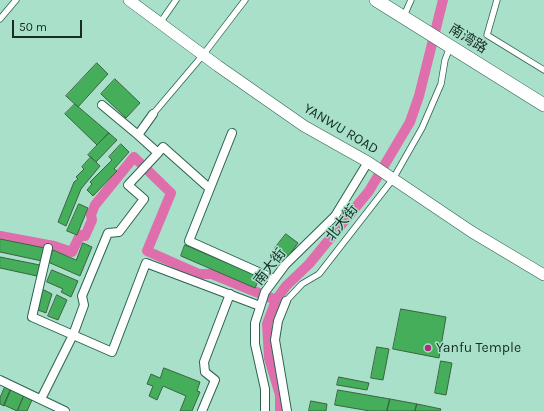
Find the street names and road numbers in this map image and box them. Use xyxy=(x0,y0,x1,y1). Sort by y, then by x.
street label: 南湾路 xyxy=(446,21,490,57)
street label: YANWU ROAD xyxy=(301,100,381,158)
street label: 北大街 xyxy=(322,201,362,245)
street label: 南大街 xyxy=(250,245,290,289)

